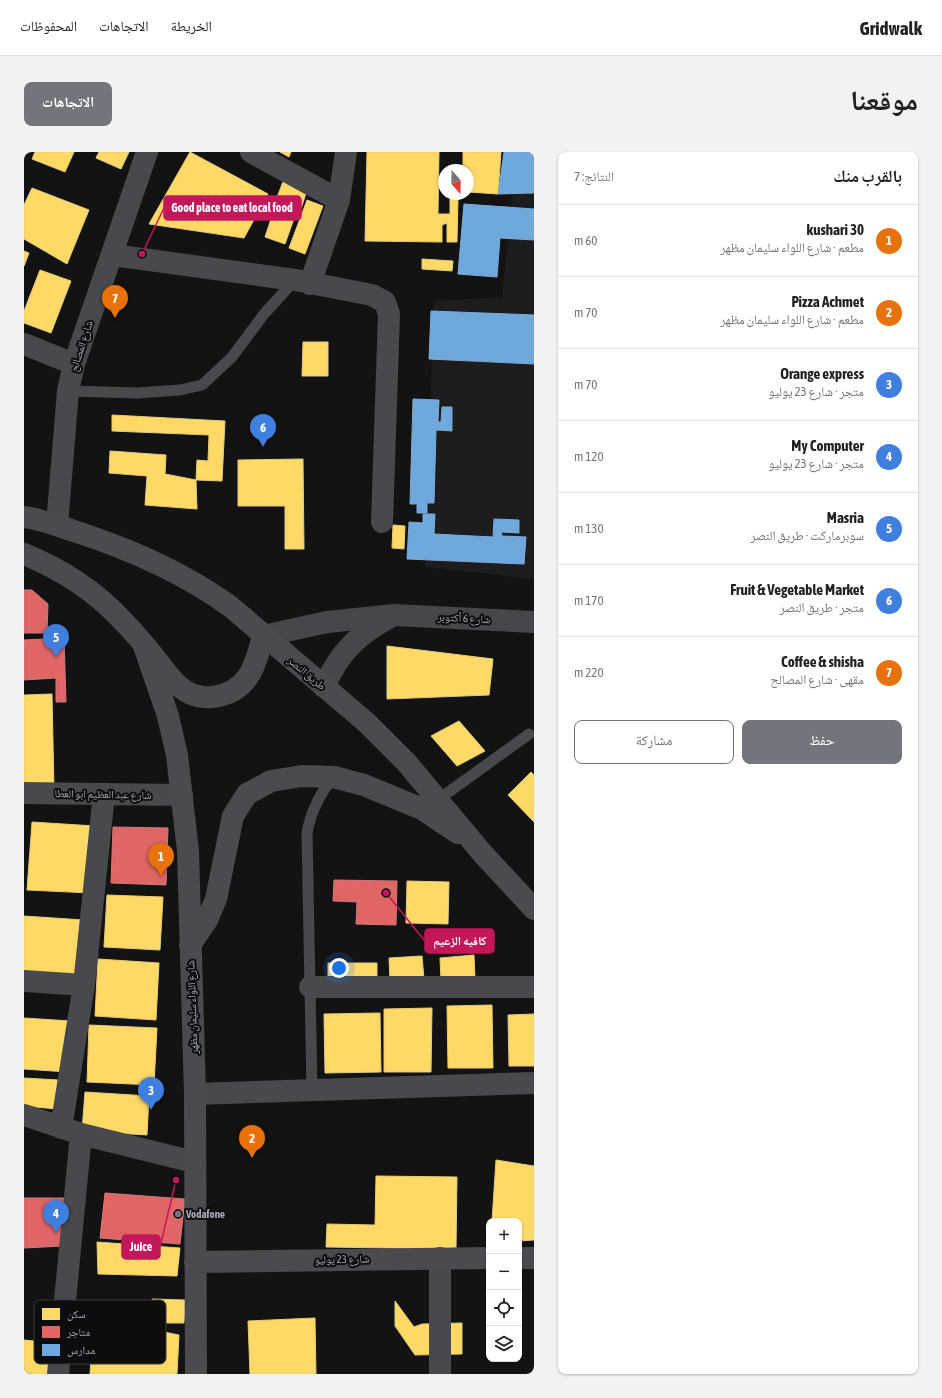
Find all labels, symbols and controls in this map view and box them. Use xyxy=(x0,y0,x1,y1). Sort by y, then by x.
text: Gridwalk xyxy=(860,17,922,39)
text: المحفوظات xyxy=(20,18,77,34)
text: الاتجاهات xyxy=(99,18,149,34)
text: الخريطة xyxy=(171,18,212,34)
button: الاتجاهات xyxy=(24,82,112,126)
text: موقعنا xyxy=(850,84,918,116)
north arrow xyxy=(438,164,474,200)
text: بالقرب منك xyxy=(833,166,902,186)
text: النتائج: 7 xyxy=(574,169,614,184)
callout: Good place to eat local food xyxy=(164,196,301,220)
text: Good place to eat local food xyxy=(171,201,293,215)
text: kushari 30 xyxy=(807,221,864,238)
text: 60 m xyxy=(574,233,597,248)
text: 1 xyxy=(886,233,892,248)
text: مطعم · شارع اللواء سليمان مظهر xyxy=(720,240,864,255)
pin: 7 xyxy=(102,285,128,318)
text: Pizza Achmet xyxy=(791,293,864,310)
text: 70 m xyxy=(574,305,597,320)
text: 2 xyxy=(886,305,892,320)
text: مطعم · شارع اللواء سليمان مظهر xyxy=(720,312,864,327)
street label: شارع المصالح xyxy=(67,319,96,373)
text: Orange express xyxy=(780,365,864,382)
text: 70 m xyxy=(574,377,597,392)
text: 3 xyxy=(886,377,892,392)
text: متجر · شارع 23 يوليو xyxy=(769,384,864,399)
pin: 6 xyxy=(250,414,276,447)
text: My Computer xyxy=(791,437,864,454)
text: 120 m xyxy=(574,449,604,464)
text: 4 xyxy=(886,449,892,464)
text: متجر · شارع 23 يوليو xyxy=(769,456,864,471)
text: Masria xyxy=(827,509,864,526)
text: 130 m xyxy=(574,521,604,536)
text: 5 xyxy=(886,521,892,536)
text: سوبرماركت · طريق النصر xyxy=(751,528,864,543)
text: Fruit & Vegetable Market xyxy=(730,581,864,598)
text: 170 m xyxy=(574,593,604,608)
text: 6 xyxy=(886,593,892,608)
text: متجر · طريق النصر xyxy=(780,600,864,615)
street label: شارع 6 أكتوبر xyxy=(436,610,491,626)
pin: 5 xyxy=(43,624,69,657)
street label: طريق النصر xyxy=(284,653,328,693)
text: Coffee & shisha xyxy=(781,653,864,670)
text: 220 m xyxy=(574,665,604,680)
text: 7 xyxy=(886,665,892,680)
text: مقهى · شارع المصالح xyxy=(770,672,864,687)
button: مشاركة xyxy=(574,720,734,764)
button: حفظ xyxy=(742,720,902,764)
street label: شارع عبد العظيم ابو العطا xyxy=(54,787,152,803)
pin: 1 xyxy=(148,843,174,876)
callout: كافيه الزعيم xyxy=(425,929,494,953)
text: كافيه الزعيم xyxy=(433,934,487,949)
your location xyxy=(329,958,349,978)
street label: شارع اللواء سليمان مظهر xyxy=(184,960,201,1055)
pin: 3 xyxy=(138,1077,164,1110)
pin: 2 xyxy=(239,1125,265,1158)
pin: 4 xyxy=(43,1200,69,1233)
place label: Vodafone xyxy=(185,1208,225,1220)
marker: Vodafone xyxy=(173,1209,183,1219)
map controls xyxy=(486,1218,522,1362)
button: + xyxy=(486,1218,522,1254)
callout: Juice xyxy=(122,1235,160,1259)
text: Juice xyxy=(129,1240,153,1254)
street label: شارع 23 يوليو xyxy=(315,1253,369,1266)
button: − xyxy=(486,1254,522,1290)
button: locate xyxy=(486,1290,522,1326)
legend xyxy=(34,1300,166,1364)
text: سكن xyxy=(67,1308,86,1321)
text: متاجر xyxy=(66,1326,90,1338)
button: layers xyxy=(486,1326,522,1362)
text: مدارس xyxy=(67,1344,95,1357)

